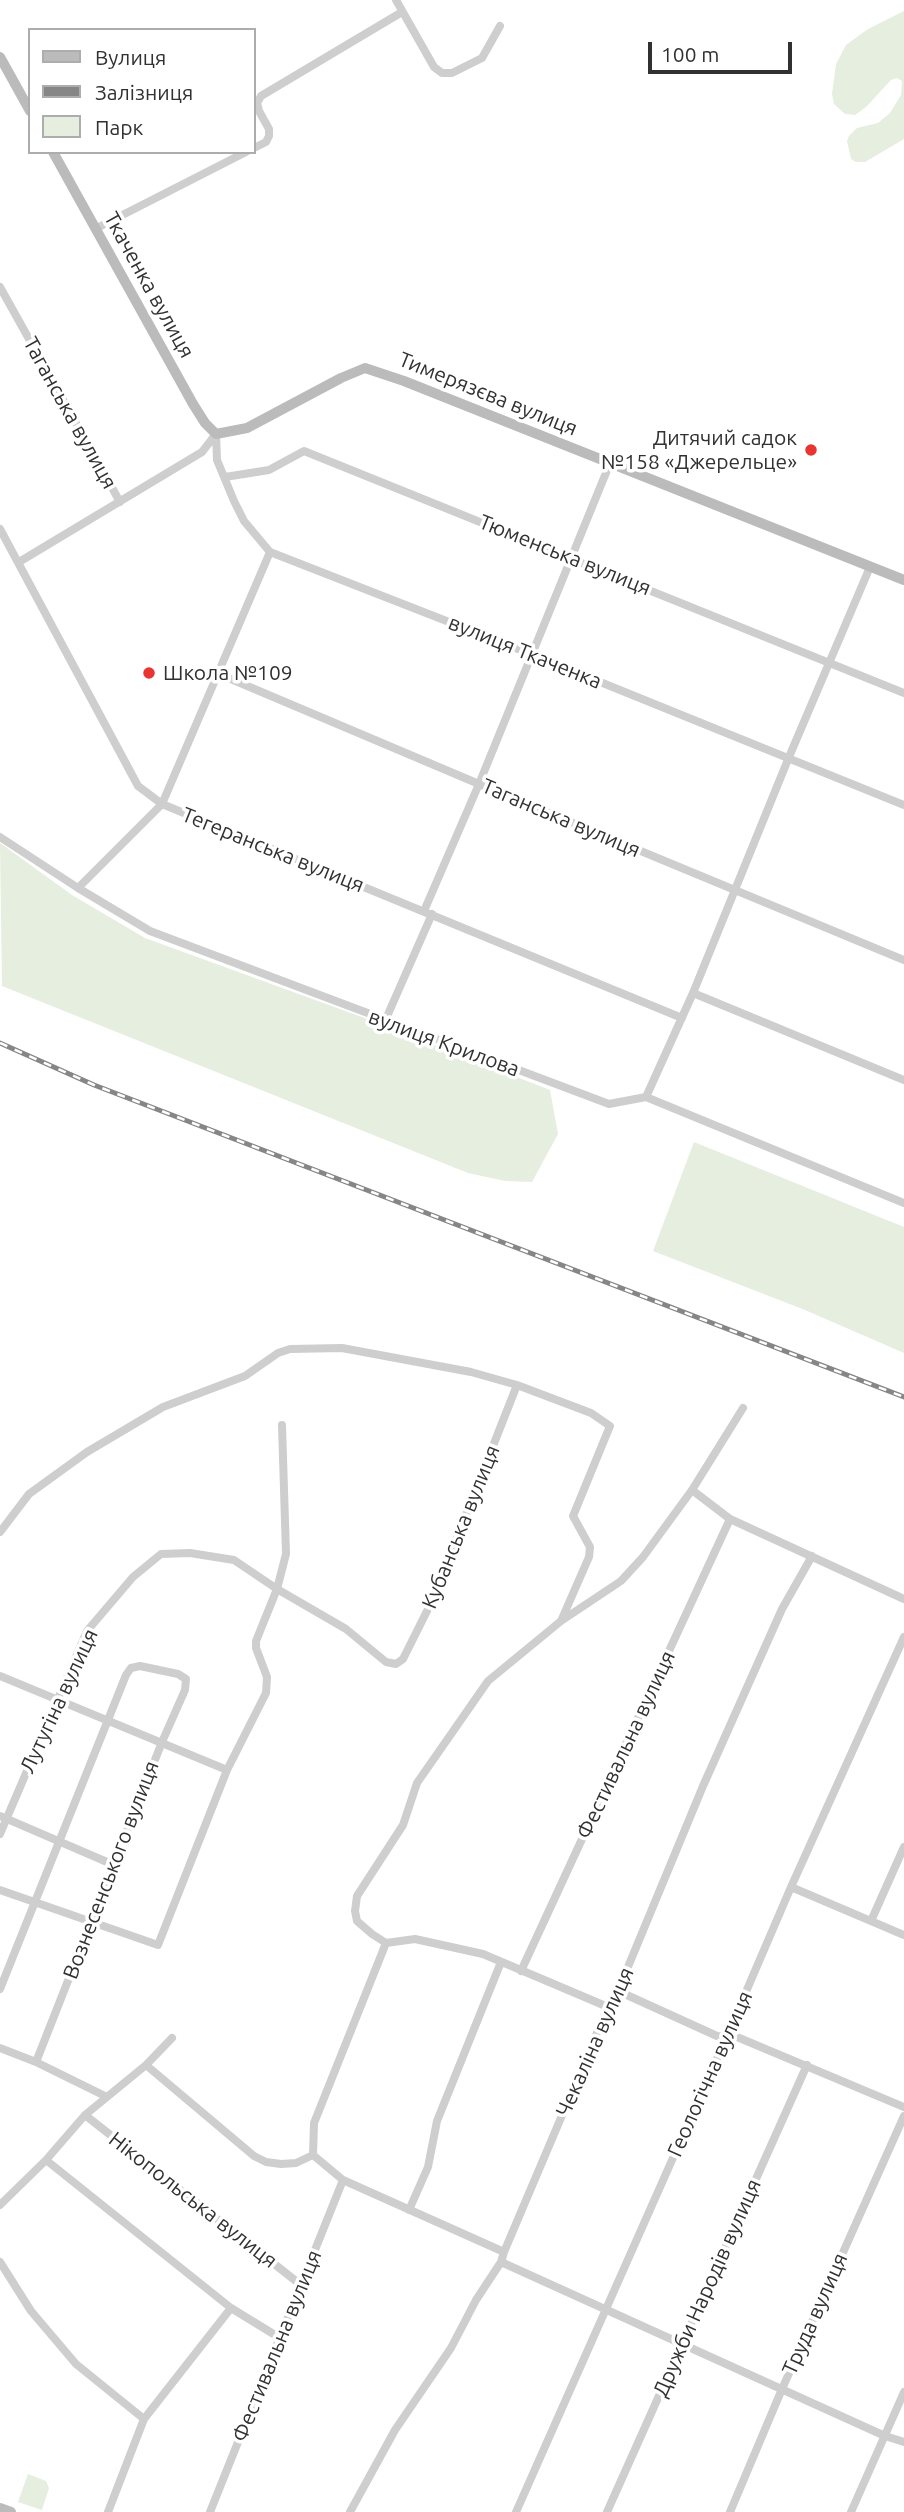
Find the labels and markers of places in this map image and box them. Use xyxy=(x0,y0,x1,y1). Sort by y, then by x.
place label: Дитячий садок №158 «Джерельце» xyxy=(601,425,797,475)
marker: Дитячий садок №158 «Джерельце» xyxy=(803,442,819,458)
place label: Школа №109 xyxy=(163,660,293,686)
marker: Школа №109 xyxy=(141,665,157,681)

